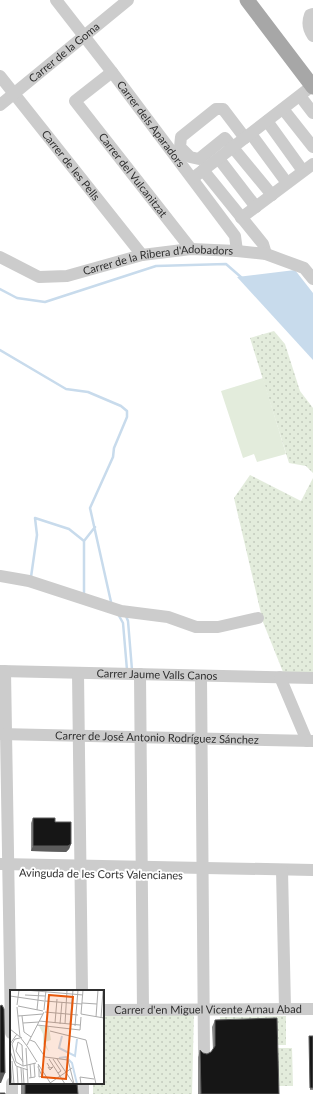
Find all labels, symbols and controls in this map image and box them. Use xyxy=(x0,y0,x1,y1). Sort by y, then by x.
street label: Carrer de la Goma xyxy=(26,19,102,85)
street label: Carrer dels Aparadors xyxy=(115,78,188,169)
street label: Carrer de les Pells xyxy=(39,127,103,203)
street label: Carrer del Vulcanitzat xyxy=(96,130,170,219)
street label: Carrer de la Ribera d'Adobadors xyxy=(81,242,234,277)
street label: Carrer Jaume Valls Canos xyxy=(96,666,218,682)
street label: Carrer de José Antonio Rodríguez Sánchez xyxy=(55,728,259,746)
street label: Avinguda de les Corts Valencianes xyxy=(19,866,183,881)
inset map xyxy=(10,990,104,1084)
street label: Carrer d'en Miguel Vicente Arnau Abad xyxy=(114,1002,302,1016)

